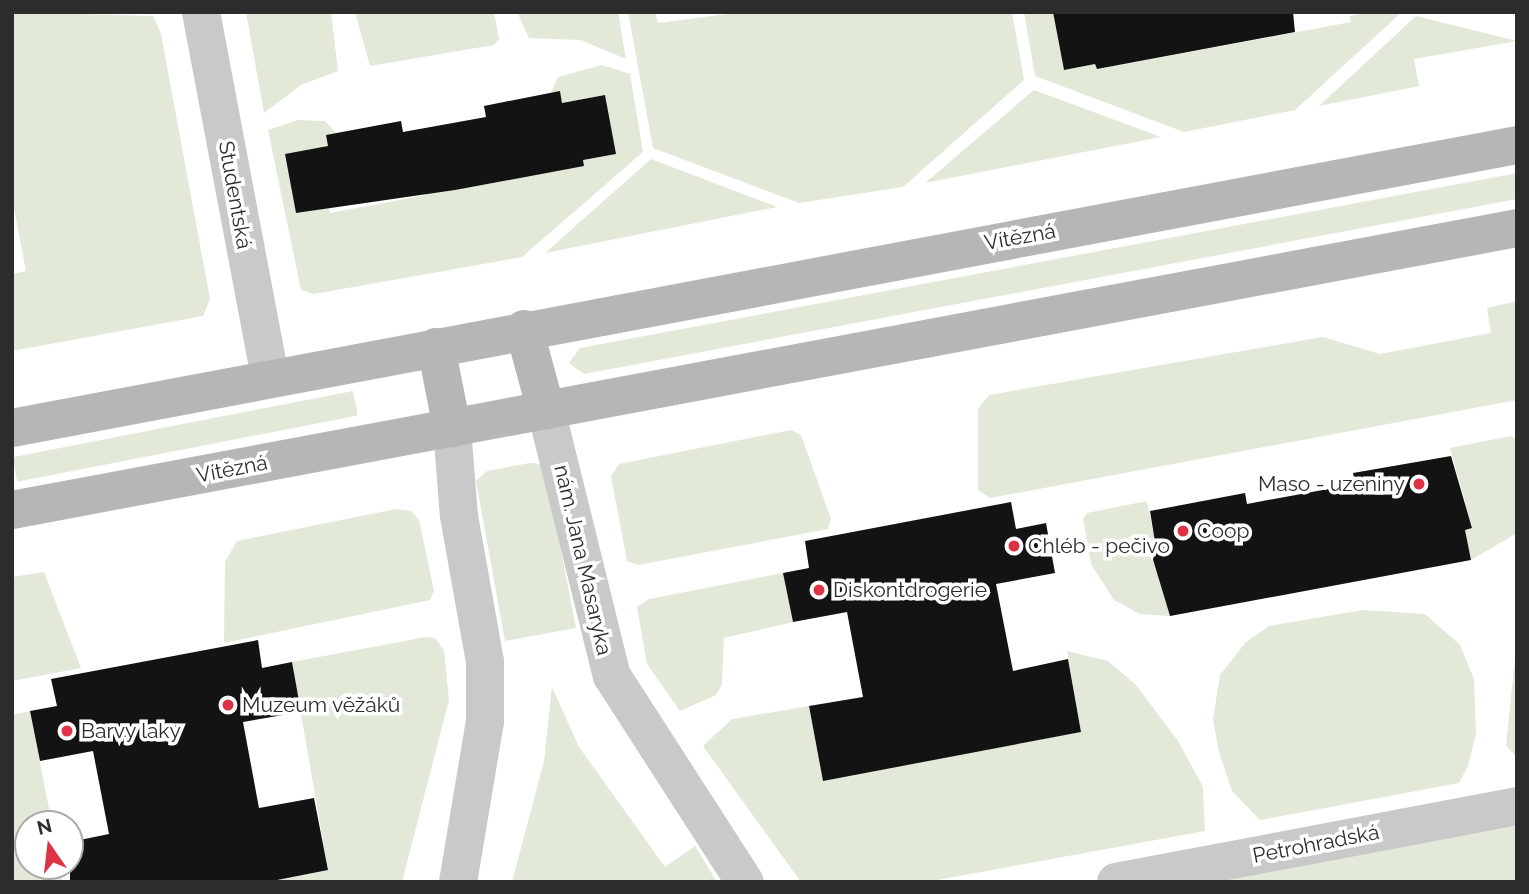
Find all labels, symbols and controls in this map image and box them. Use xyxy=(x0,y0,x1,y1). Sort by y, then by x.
street label: Studentská xyxy=(213,139,257,251)
street label: Vítězná xyxy=(982,218,1058,256)
street label: Vítězná xyxy=(194,450,270,488)
street label: nám. Jana Masaryka xyxy=(549,462,617,658)
place label: Maso - uzeniny xyxy=(1258,471,1405,497)
marker: Maso - uzeniny xyxy=(1411,476,1427,492)
place label: Coop xyxy=(1197,518,1249,544)
marker: Coop xyxy=(1175,523,1191,539)
place label: Chléb - pečivo xyxy=(1028,533,1170,559)
marker: Chléb - pečivo xyxy=(1006,538,1022,554)
place label: Diskontdrogerie xyxy=(833,577,987,603)
marker: Diskontdrogerie xyxy=(811,582,827,598)
place label: Muzeum věžáků xyxy=(242,692,401,718)
marker: Muzeum věžáků xyxy=(220,697,236,713)
place label: Barvy laky xyxy=(81,718,181,744)
marker: Barvy laky xyxy=(59,723,75,739)
north arrow xyxy=(14,810,84,880)
text: N xyxy=(35,814,54,839)
street label: Petrohradská xyxy=(1251,819,1381,869)

